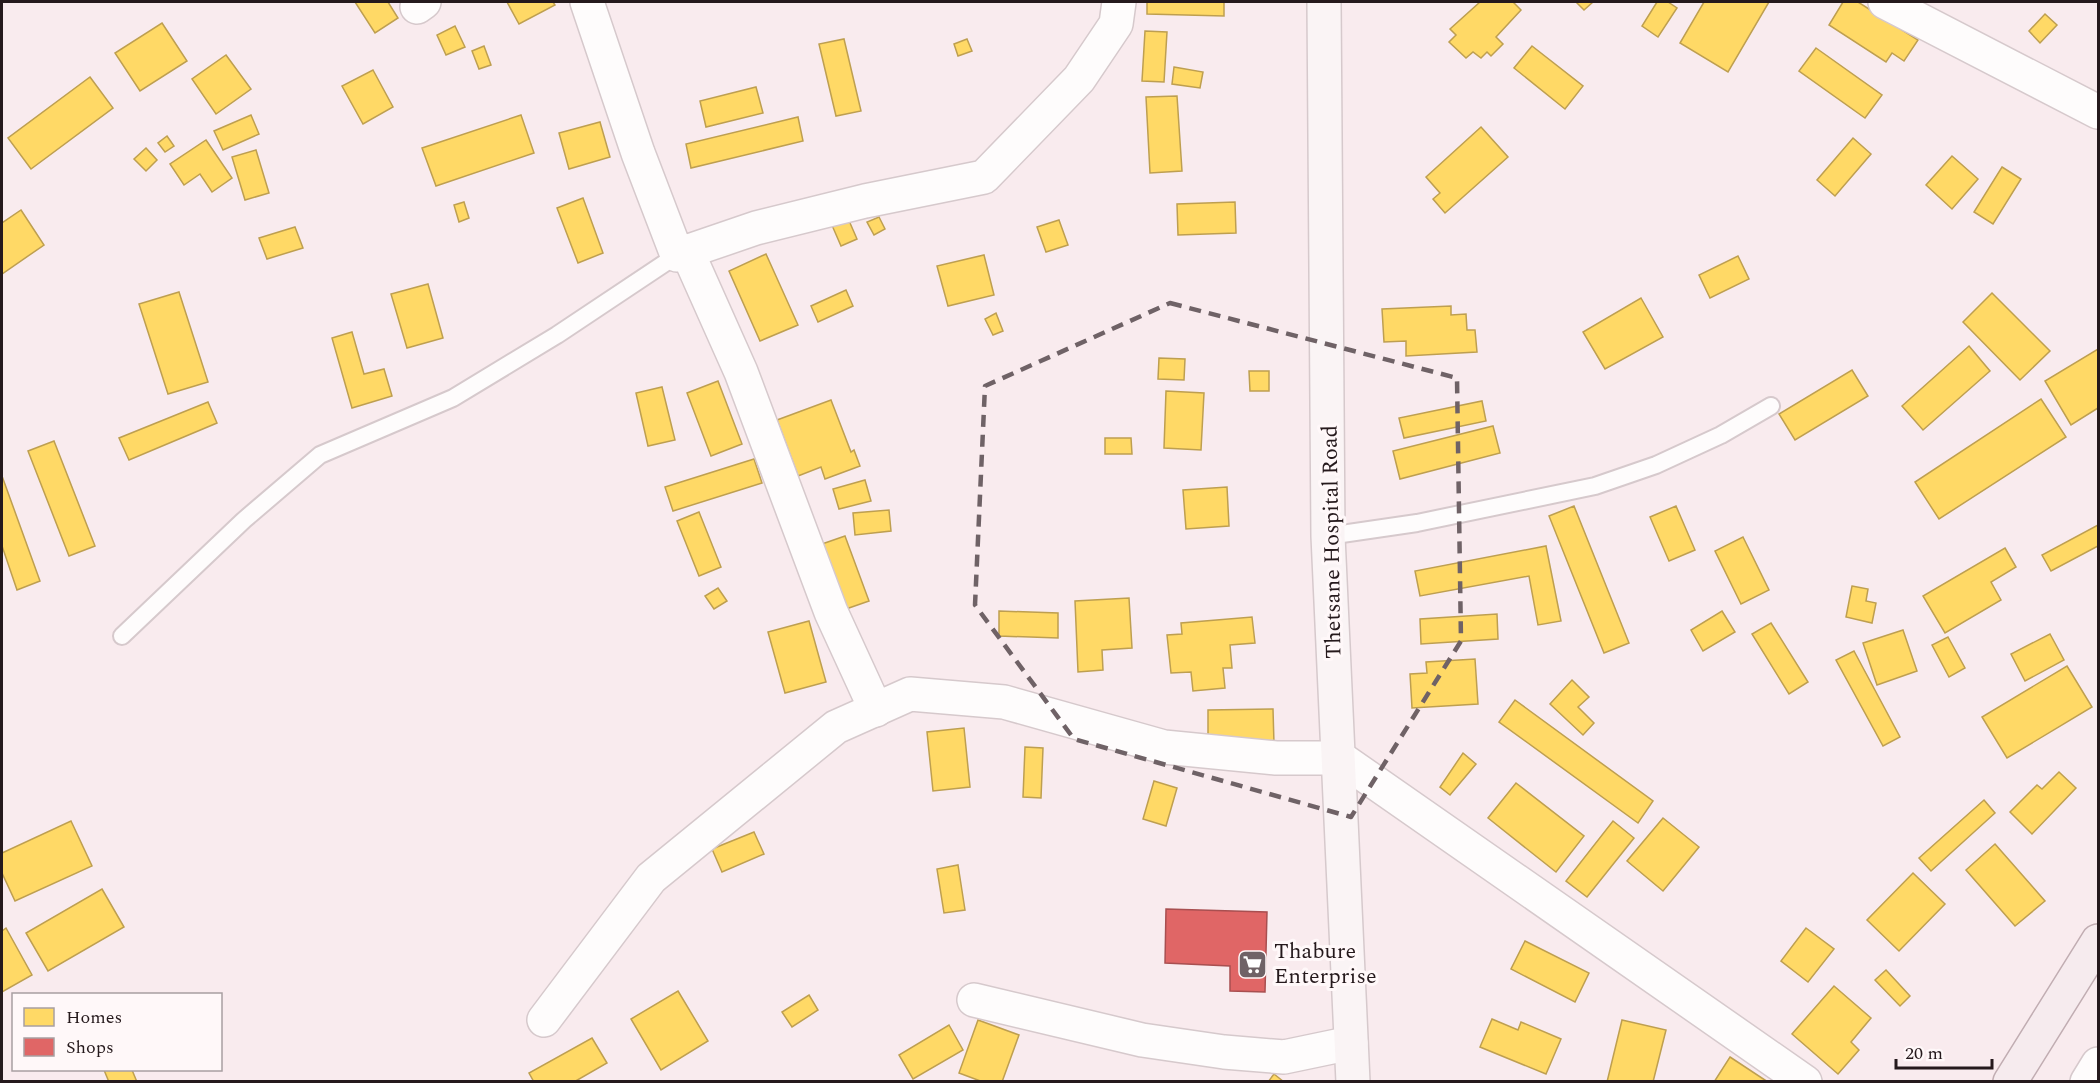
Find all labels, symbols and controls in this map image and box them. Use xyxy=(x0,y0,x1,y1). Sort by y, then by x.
street label: Thetsane Hospital Road xyxy=(1313,425,1351,659)
place label: Thabure Enterprise xyxy=(1274,935,1377,993)
supermarket icon: Thabure Enterprise xyxy=(1237,948,1269,980)
legend xyxy=(12,993,222,1071)
text: Homes xyxy=(66,1004,122,1031)
scale bar xyxy=(1896,1032,1992,1070)
text: Shops xyxy=(66,1034,114,1061)
text: 20 m xyxy=(1905,1040,1943,1067)

